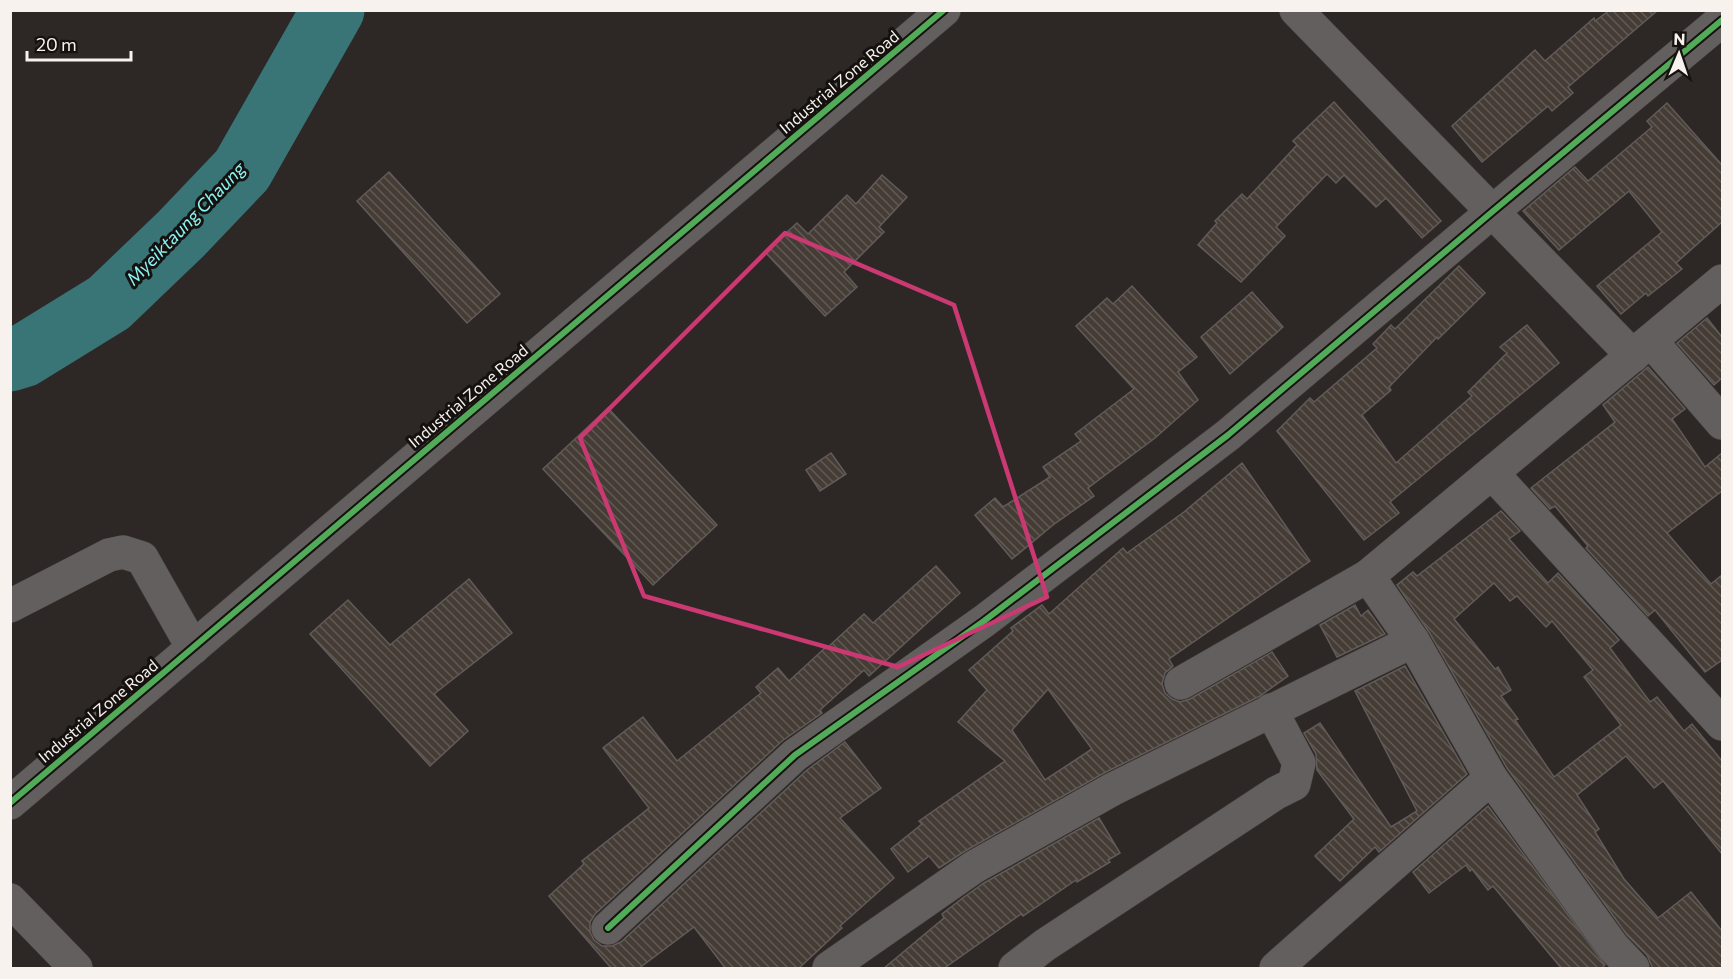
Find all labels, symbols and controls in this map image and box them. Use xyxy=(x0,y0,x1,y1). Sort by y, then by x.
scale bar xyxy=(27,24,130,62)
north arrow xyxy=(1649,24,1709,84)
street label: Industrial Zone Road xyxy=(775,26,902,137)
text: N xyxy=(1673,29,1686,48)
text: 20 m xyxy=(36,33,77,55)
water label: Myeiktaung Chaung xyxy=(121,156,250,289)
street label: Industrial Zone Road xyxy=(404,340,531,451)
street label: Industrial Zone Road xyxy=(34,655,161,766)

